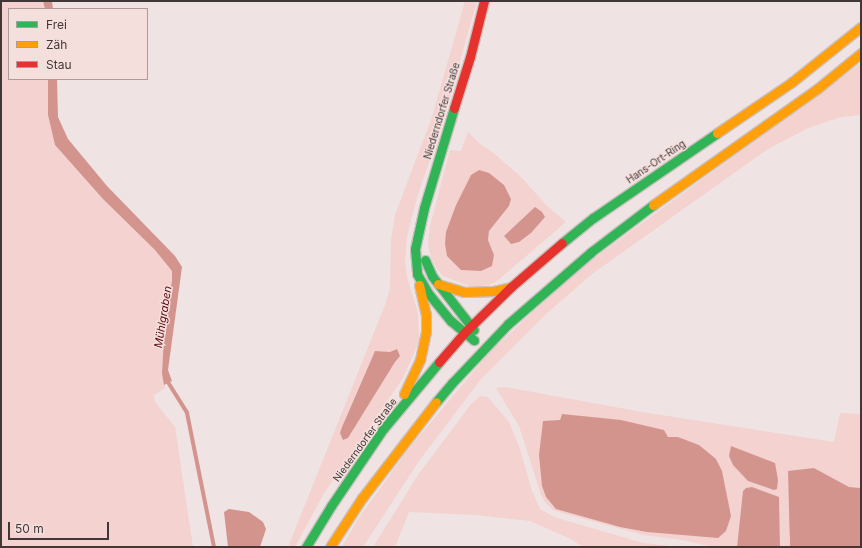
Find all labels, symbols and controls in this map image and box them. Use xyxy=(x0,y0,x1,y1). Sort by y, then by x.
legend xyxy=(8,8,148,80)
text: Frei xyxy=(46,17,67,32)
text: Zäh xyxy=(46,37,67,52)
text: Stau xyxy=(46,57,72,72)
street label: Niederndorfer Straße xyxy=(422,61,462,161)
street label: Hans-Ort-Ring xyxy=(624,138,688,186)
water label: Mühlgraben xyxy=(152,285,174,349)
street label: Niederndorfer Straße xyxy=(331,396,399,484)
scale bar xyxy=(10,514,111,540)
text: 50 m xyxy=(15,521,44,536)

